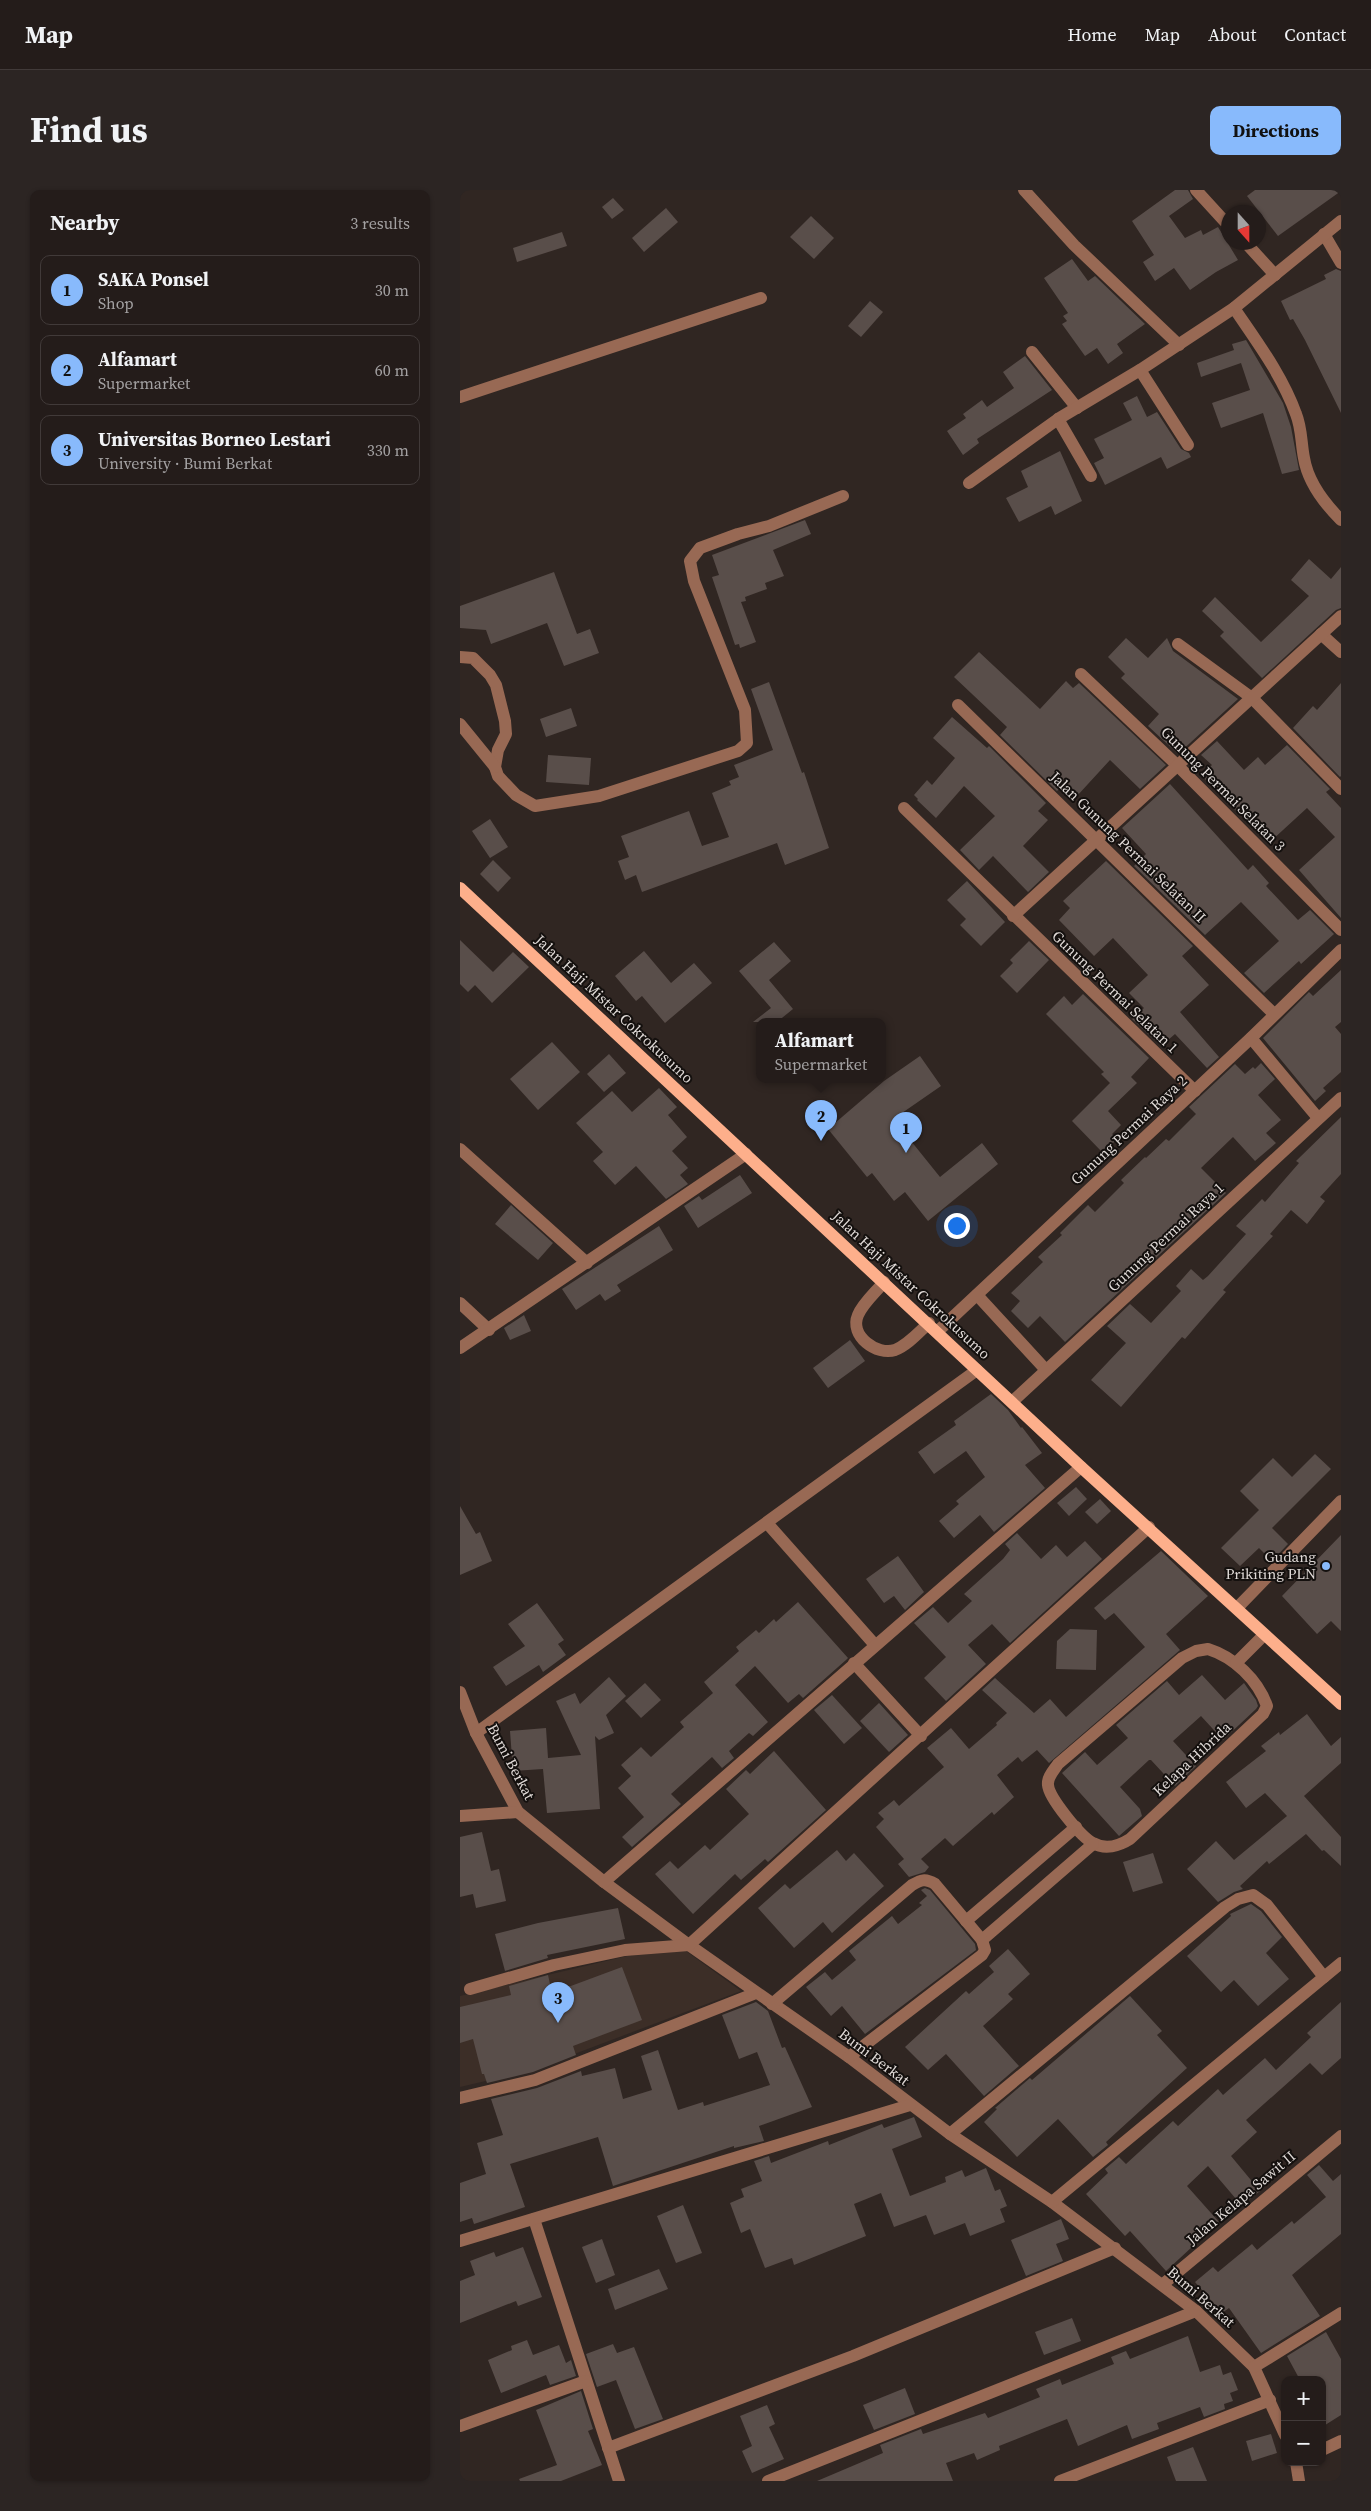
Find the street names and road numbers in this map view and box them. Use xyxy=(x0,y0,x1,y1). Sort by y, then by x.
street label: Gunung Permai Selatan 3 xyxy=(1156,722,1290,856)
street label: Jalan Gunung Permai Selatan II xyxy=(1045,766,1211,927)
street label: Gunung Permai Selatan 1 xyxy=(1047,926,1183,1058)
street label: Jalan Haji Mistar Cokrokusumo xyxy=(530,929,698,1088)
street label: Gunung Permai Raya 2 xyxy=(1066,1070,1191,1189)
street label: Gunung Permai Raya 1 xyxy=(1103,1177,1228,1296)
street label: Jalan Haji Mistar Cokrokusumo xyxy=(827,1205,995,1364)
street label: Kelapa Hibrida xyxy=(1148,1716,1236,1801)
street label: Bumi Berkat xyxy=(483,1720,540,1804)
street label: Bumi Berkat xyxy=(835,2023,914,2090)
street label: Jalan Kelapa Sawit II xyxy=(1181,2146,1300,2250)
street label: Bumi Berkat xyxy=(1163,2261,1240,2332)

